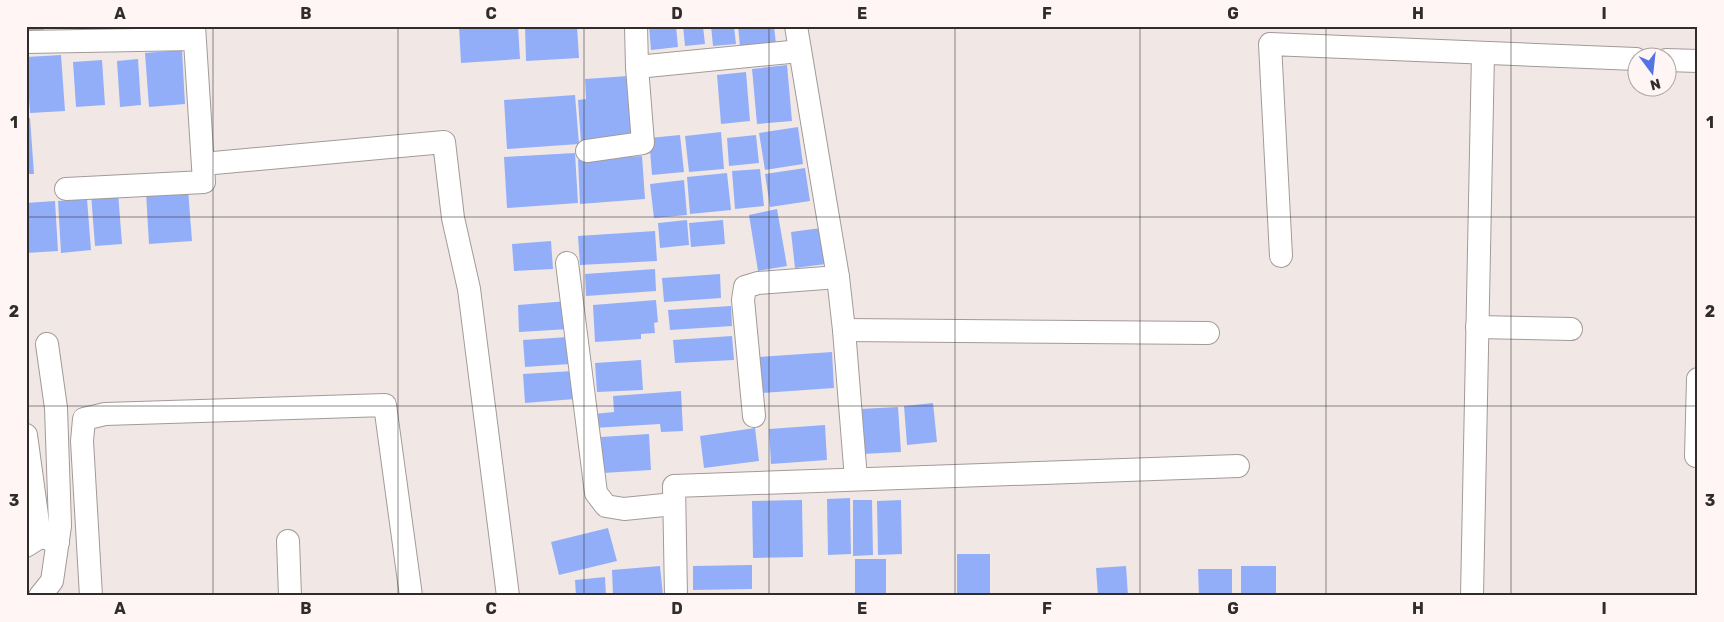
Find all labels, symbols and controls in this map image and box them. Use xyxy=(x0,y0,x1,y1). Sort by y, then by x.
text: A xyxy=(114,4,126,23)
text: B xyxy=(300,4,312,23)
text: C xyxy=(485,4,497,23)
text: D xyxy=(671,4,683,23)
text: E xyxy=(857,4,867,23)
text: F xyxy=(1042,4,1052,23)
text: G xyxy=(1227,4,1239,23)
text: H xyxy=(1412,4,1424,23)
text: I xyxy=(1601,4,1607,23)
north arrow xyxy=(1626,48,1676,98)
text: N xyxy=(1648,75,1662,94)
text: 1 xyxy=(10,113,18,132)
text: 1 xyxy=(1706,113,1714,132)
text: 2 xyxy=(9,302,19,321)
text: 2 xyxy=(1705,302,1715,321)
text: 3 xyxy=(9,491,19,510)
text: 3 xyxy=(1705,491,1715,510)
text: A xyxy=(114,599,126,618)
text: B xyxy=(300,599,312,618)
text: C xyxy=(485,599,497,618)
text: D xyxy=(671,599,683,618)
text: E xyxy=(857,599,867,618)
text: F xyxy=(1042,599,1052,618)
text: G xyxy=(1227,599,1239,618)
text: H xyxy=(1412,599,1424,618)
text: I xyxy=(1601,599,1607,618)

